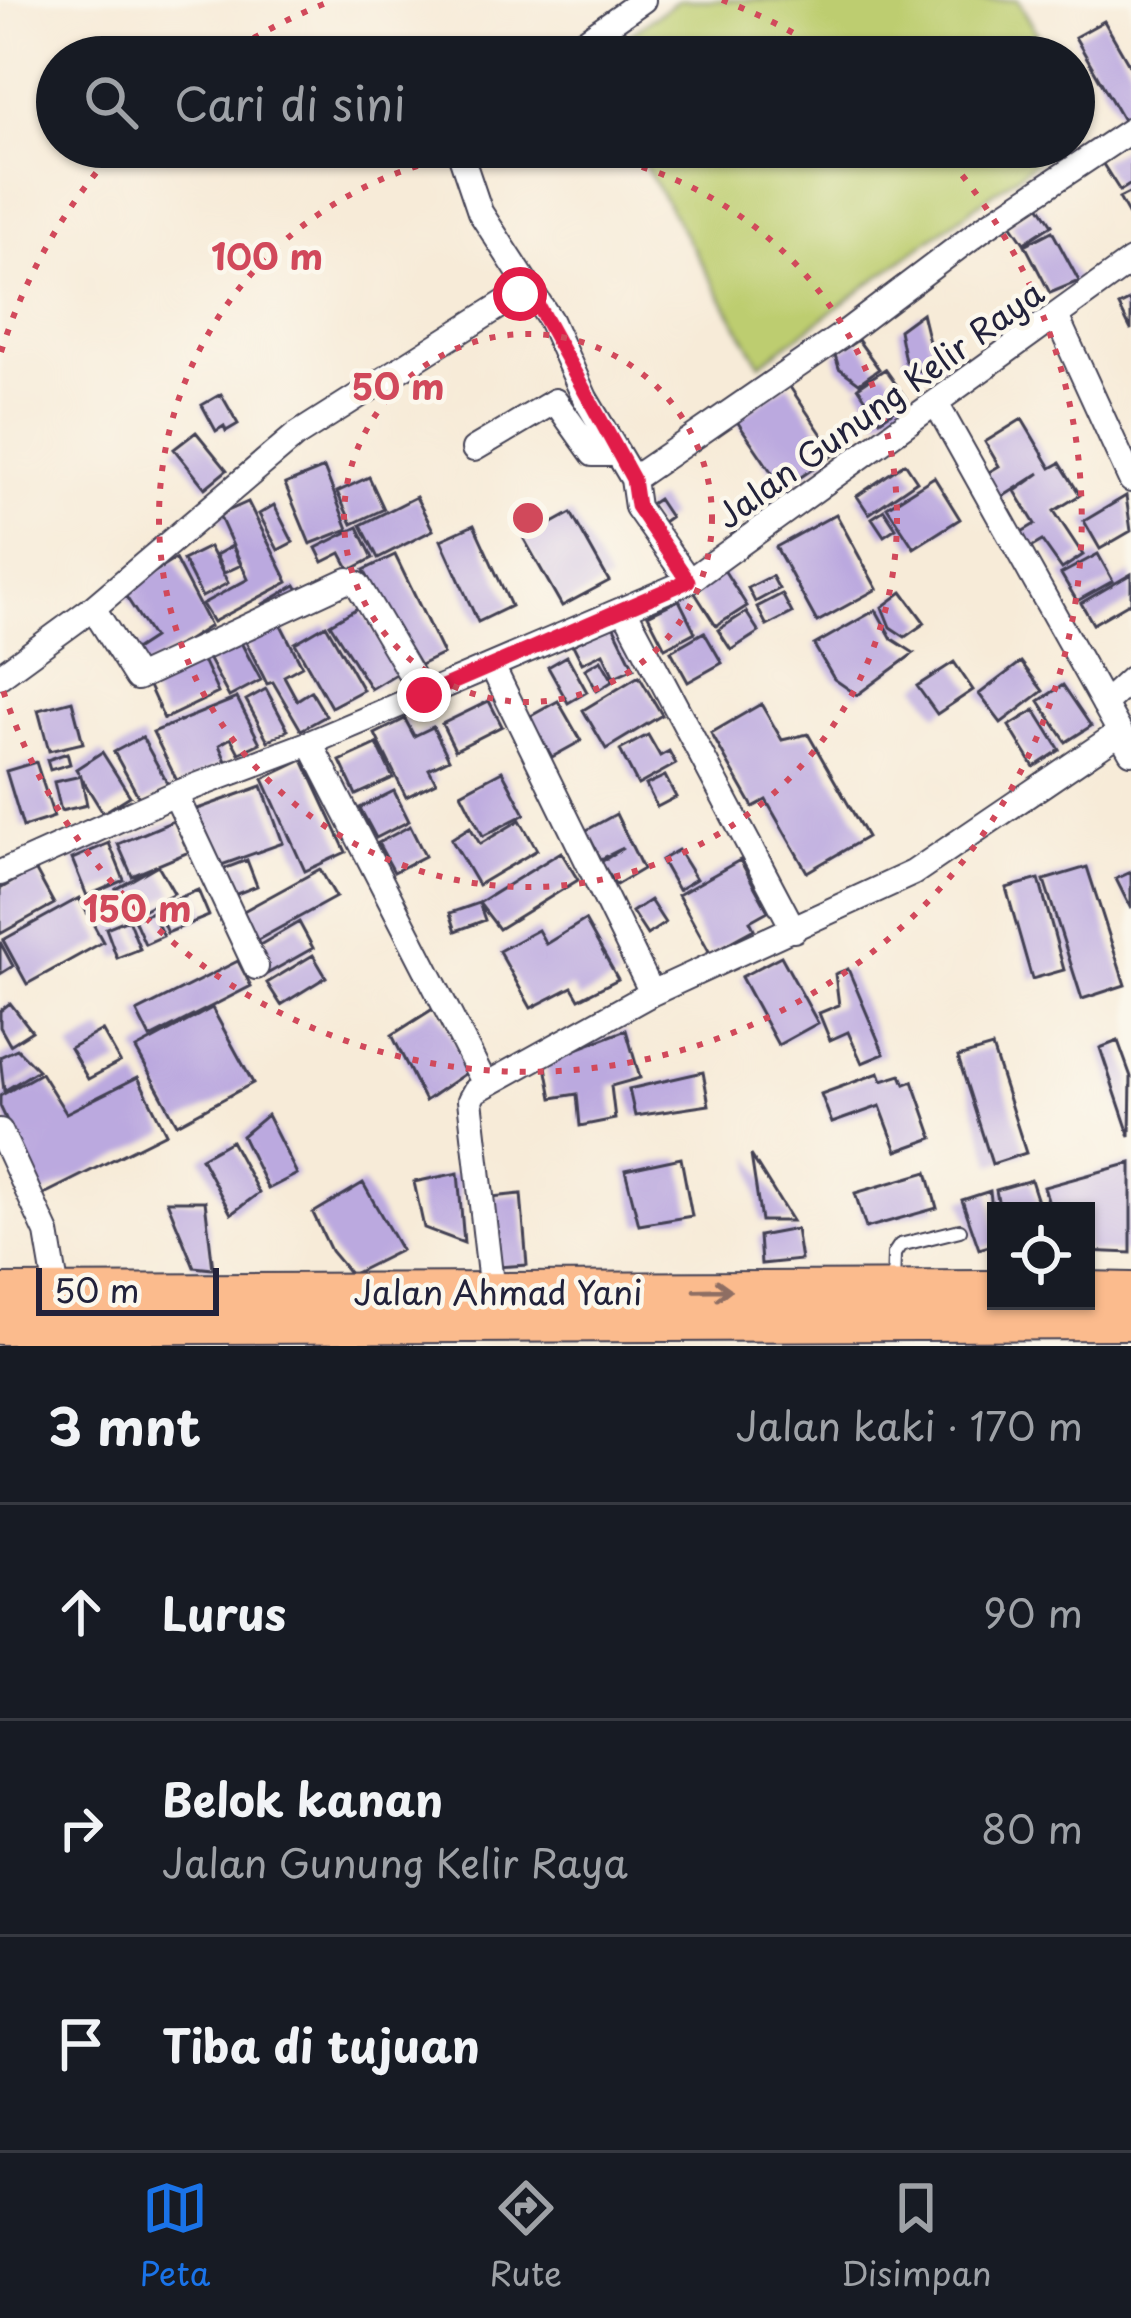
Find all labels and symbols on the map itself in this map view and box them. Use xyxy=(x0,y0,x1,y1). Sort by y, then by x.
text: 100 m xyxy=(211,228,323,282)
route start xyxy=(493,267,547,321)
street label: Jalan Gunung Kelir Raya xyxy=(705,267,1053,539)
text: 50 m xyxy=(351,358,445,412)
centre of rings xyxy=(507,497,549,539)
route end xyxy=(397,668,451,722)
text: 150 m xyxy=(82,880,192,934)
scale bar xyxy=(36,1262,219,1315)
street label: Jalan Ahmad Yani xyxy=(353,1266,643,1316)
one-way arrow xyxy=(693,1279,732,1301)

